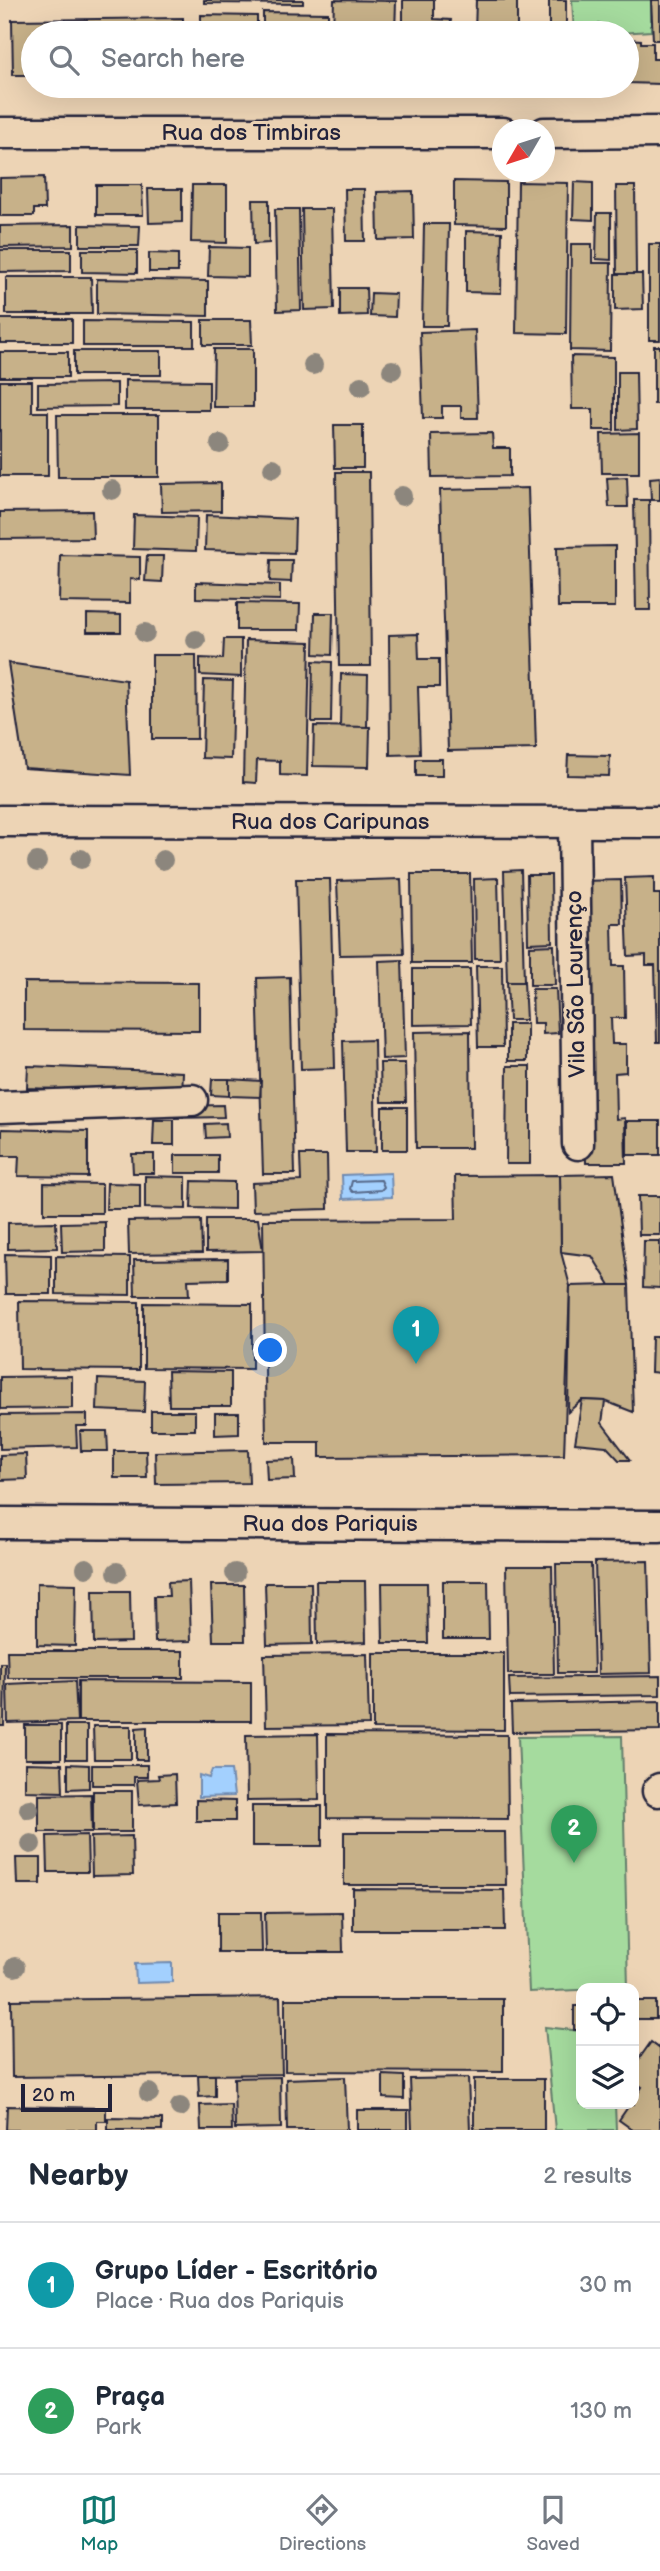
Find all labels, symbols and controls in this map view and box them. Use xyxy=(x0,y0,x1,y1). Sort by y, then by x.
search box xyxy=(21,21,639,98)
icon: search xyxy=(45,41,83,79)
text: Search here xyxy=(101,44,245,75)
street label: Rua dos Timbiras xyxy=(161,119,341,147)
north arrow xyxy=(492,119,555,182)
street label: Rua dos Caripunas xyxy=(231,808,429,836)
street label: Vila São Lourenço xyxy=(560,890,592,1078)
pin: 1 xyxy=(393,1306,439,1364)
your location xyxy=(253,1333,287,1367)
street label: Rua dos Pariquis xyxy=(242,1510,418,1538)
pin: 2 xyxy=(551,1805,597,1863)
map controls xyxy=(576,1983,639,2109)
button: locate xyxy=(576,1983,639,2046)
button: layers xyxy=(576,2046,639,2109)
scale bar xyxy=(21,2081,112,2113)
text: 20 m xyxy=(32,2084,75,2107)
text: Nearby xyxy=(28,2158,128,2194)
text: 2 results xyxy=(543,2162,632,2190)
text: Grupo Líder - Escritório xyxy=(95,2256,378,2287)
text: 1 xyxy=(46,2271,56,2299)
text: 30 m xyxy=(579,2271,632,2299)
text: Place · Rua dos Pariquis xyxy=(95,2287,344,2315)
text: Praça xyxy=(95,2382,165,2413)
text: 2 xyxy=(44,2397,58,2425)
text: 130 m xyxy=(570,2397,632,2425)
text: Park xyxy=(95,2413,141,2441)
tab: Map xyxy=(80,2491,118,2556)
tab: Directions xyxy=(279,2491,366,2556)
tab: Saved xyxy=(526,2491,580,2556)

